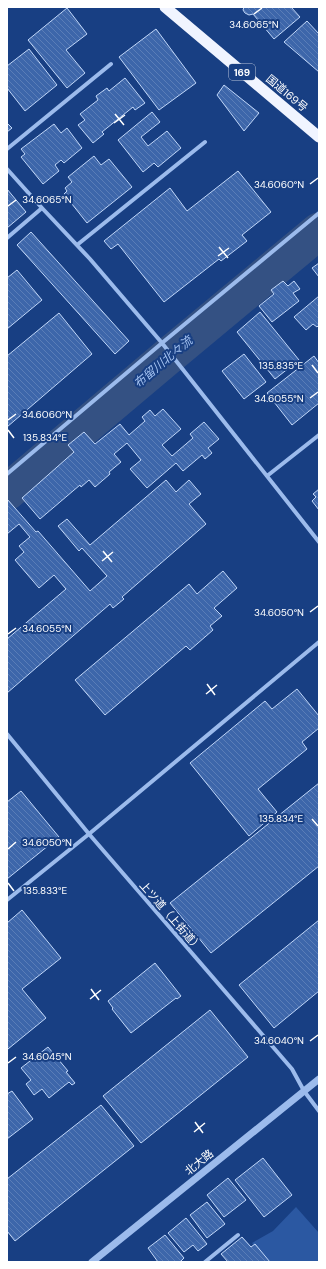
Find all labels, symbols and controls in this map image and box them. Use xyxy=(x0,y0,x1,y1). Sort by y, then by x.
text: 34.6065°N xyxy=(229,18,279,31)
road number: 169 xyxy=(229,64,255,80)
street label: 国道169号 xyxy=(263,72,311,114)
text: 34.6060°N xyxy=(254,178,304,191)
text: 34.6065°N xyxy=(22,193,72,206)
water label: 布留川北々流 xyxy=(130,331,197,391)
text: 135.835°E xyxy=(259,359,303,372)
text: 34.6055°N xyxy=(254,392,304,405)
text: 34.6060°N xyxy=(22,408,72,421)
text: 135.834°E xyxy=(23,431,67,444)
text: 34.6050°N xyxy=(254,606,304,619)
text: 34.6055°N xyxy=(22,622,72,635)
text: 135.834°E xyxy=(259,812,303,825)
text: 34.6050°N xyxy=(22,836,72,849)
street label: 上ツ道（上街道） xyxy=(137,878,205,954)
text: 135.833°E xyxy=(23,884,67,897)
text: 34.6040°N xyxy=(254,1034,304,1047)
text: 34.6045°N xyxy=(22,1050,72,1063)
street label: 北大路 xyxy=(182,1146,216,1178)

